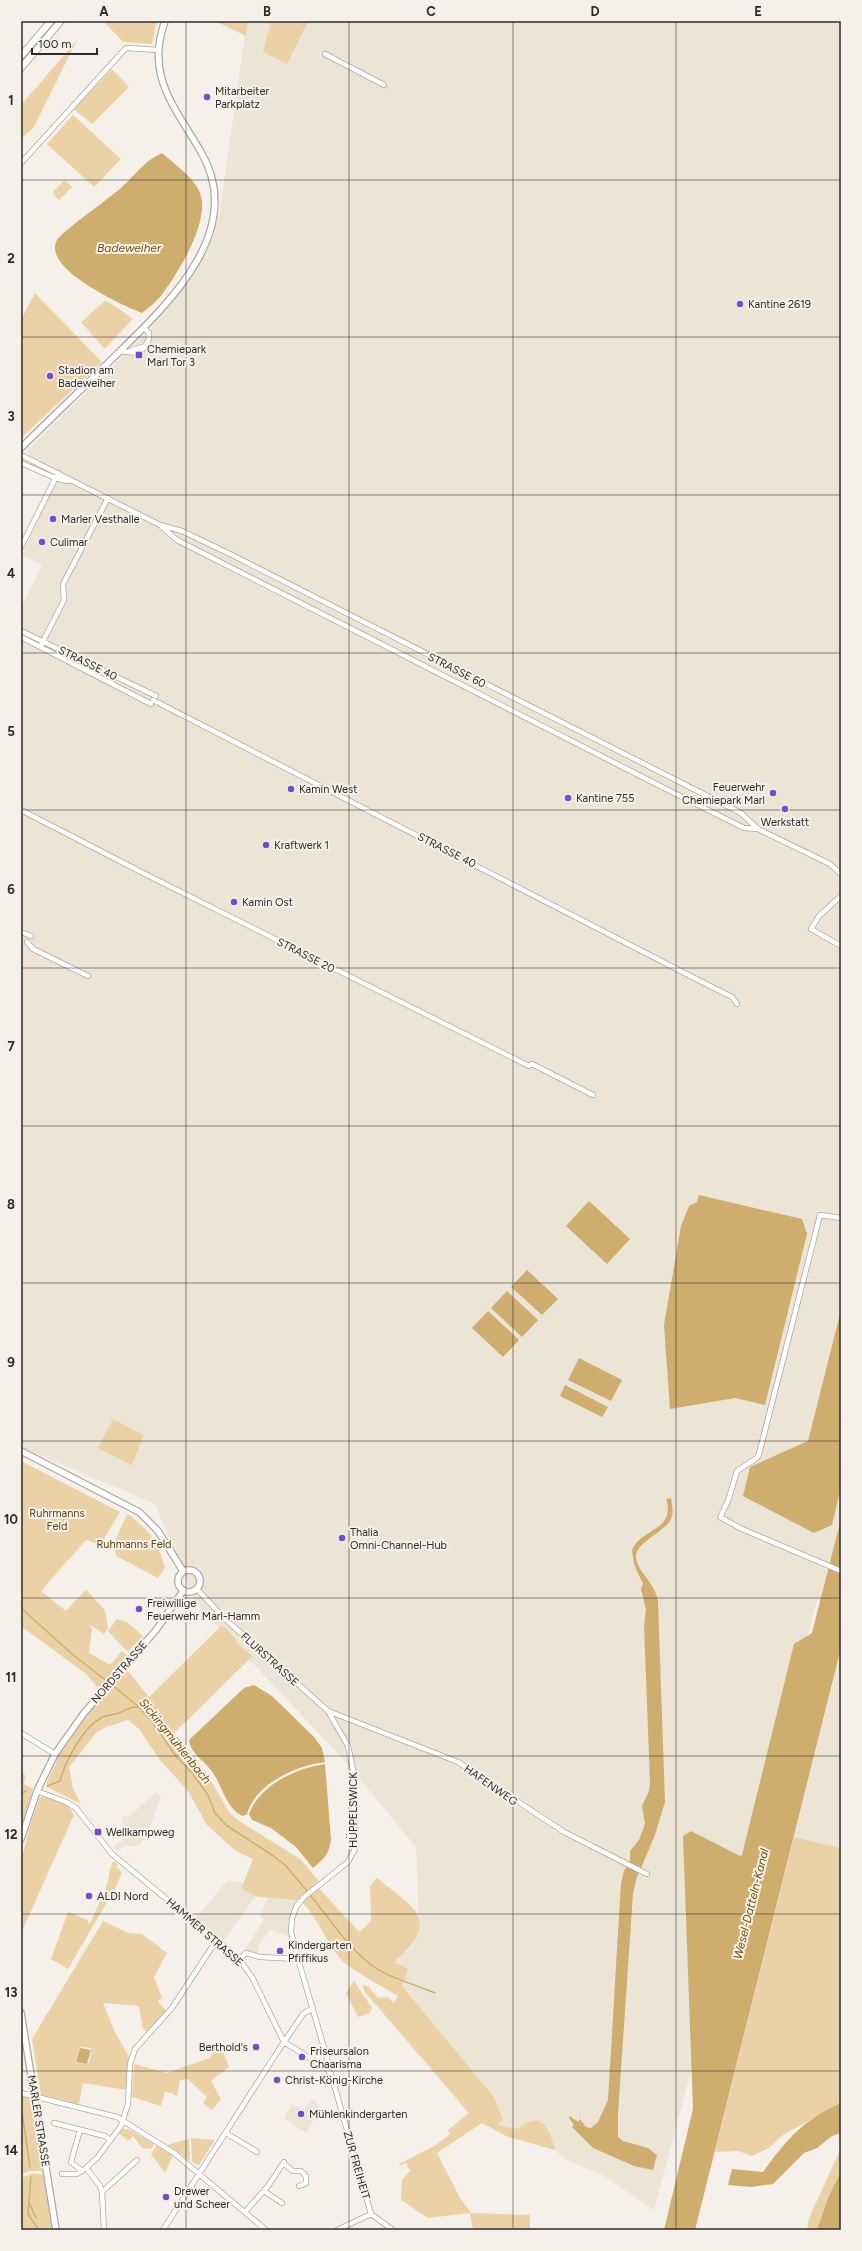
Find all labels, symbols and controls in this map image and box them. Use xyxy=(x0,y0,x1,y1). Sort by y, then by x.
text: A xyxy=(99,4,109,19)
text: B xyxy=(263,4,271,19)
text: C xyxy=(426,4,436,19)
text: D xyxy=(590,4,600,19)
text: E xyxy=(754,4,762,19)
scale bar xyxy=(32,30,97,56)
text: 100 m xyxy=(38,37,72,51)
place label: Mitarbeiter Parkplatz xyxy=(215,85,269,111)
marker: Mitarbeiter Parkplatz xyxy=(202,92,212,102)
text: 1 xyxy=(8,93,14,108)
water label: Badeweiher xyxy=(97,241,162,255)
text: 2 xyxy=(7,251,15,266)
place label: Kantine 2619 xyxy=(748,298,811,311)
marker: Kantine 2619 xyxy=(735,299,745,309)
place label: Chemiepark Marl Tor 3 xyxy=(147,343,207,369)
marker: Chemiepark Marl Tor 3 xyxy=(134,350,144,360)
place label: Stadion am Badeweiher xyxy=(58,364,116,390)
marker: Stadion am Badeweiher xyxy=(45,371,55,381)
text: 3 xyxy=(7,409,15,424)
place label: Marler Vesthalle xyxy=(61,513,140,526)
marker: Marler Vesthalle xyxy=(48,514,58,524)
place label: Culimar xyxy=(50,536,88,549)
marker: Culimar xyxy=(37,537,47,547)
text: 4 xyxy=(7,566,15,581)
street label: STRASSE 40 xyxy=(56,644,119,683)
street label: STRASSE 60 xyxy=(426,650,488,691)
text: 5 xyxy=(7,724,15,739)
place label: Feuerwehr Chemiepark Marl xyxy=(682,781,765,807)
place label: Kamin West xyxy=(299,783,357,796)
marker: Kamin West xyxy=(286,784,296,794)
marker: Feuerwehr Chemiepark Marl xyxy=(768,788,778,798)
place label: Kantine 755 xyxy=(576,792,635,805)
marker: Kantine 755 xyxy=(563,793,573,803)
marker: Werkstatt xyxy=(780,804,790,814)
place label: Werkstatt xyxy=(761,816,809,829)
street label: STRASSE 40 xyxy=(415,830,478,871)
place label: Kraftwerk 1 xyxy=(274,839,329,852)
marker: Kraftwerk 1 xyxy=(261,840,271,850)
text: 6 xyxy=(7,882,15,897)
place label: Kamin Ost xyxy=(242,896,293,909)
marker: Kamin Ost xyxy=(229,897,239,907)
street label: STRASSE 20 xyxy=(275,935,337,976)
text: 7 xyxy=(7,1039,15,1054)
text: 8 xyxy=(7,1197,15,1212)
text: 9 xyxy=(7,1355,15,1370)
park label: Ruhrmanns Feld xyxy=(29,1507,85,1533)
text: 10 xyxy=(4,1512,18,1527)
place label: Thalia Omni-Channel-Hub xyxy=(350,1526,447,1552)
marker: Thalia Omni-Channel-Hub xyxy=(337,1533,347,1543)
park label: Ruhmanns Feld xyxy=(96,1538,172,1551)
place label: Freiwillige Feuerwehr Marl-Hamm xyxy=(147,1597,260,1623)
marker: Freiwillige Feuerwehr Marl-Hamm xyxy=(134,1604,144,1614)
street label: FLURSTRASSE xyxy=(238,1630,301,1689)
street label: NORDSTRASSE xyxy=(89,1638,150,1706)
text: 11 xyxy=(6,1670,16,1685)
water label: Sickingmühlenbach xyxy=(136,1695,214,1787)
street label: HAFENWEG xyxy=(462,1762,520,1809)
street label: HÜPPELSWICK xyxy=(346,1772,360,1848)
place label: Wellkampweg xyxy=(106,1826,174,1839)
text: 12 xyxy=(4,1827,18,1842)
marker: Wellkampweg xyxy=(93,1827,103,1837)
water label: Wesel-Datteln-Kanal xyxy=(730,1847,772,1961)
place label: ALDI Nord xyxy=(97,1890,149,1903)
marker: ALDI Nord xyxy=(84,1891,94,1901)
street label: HAMMER STRASSE xyxy=(164,1895,246,1969)
place label: Kindergarten Pfiffikus xyxy=(288,1939,352,1965)
marker: Kindergarten Pfiffikus xyxy=(275,1946,285,1956)
text: 13 xyxy=(5,1985,17,2000)
place label: Berthold's xyxy=(199,2041,248,2054)
marker: Berthold's xyxy=(251,2042,261,2052)
place label: Friseursalon Chaarisma xyxy=(310,2045,369,2071)
marker: Friseursalon Chaarisma xyxy=(297,2052,307,2062)
street label: MARLER STRASSE xyxy=(25,2074,52,2168)
place label: Christ-König-Kirche xyxy=(285,2074,383,2087)
marker: Christ-König-Kirche xyxy=(272,2075,282,2085)
place label: Mühlenkindergarten xyxy=(309,2108,407,2121)
marker: Mühlenkindergarten xyxy=(296,2109,306,2119)
street label: ZUR FREIHEIT xyxy=(341,2129,372,2201)
text: 14 xyxy=(4,2143,18,2158)
place label: Drewer und Scheer xyxy=(174,2185,230,2211)
marker: Drewer und Scheer xyxy=(161,2192,171,2202)

